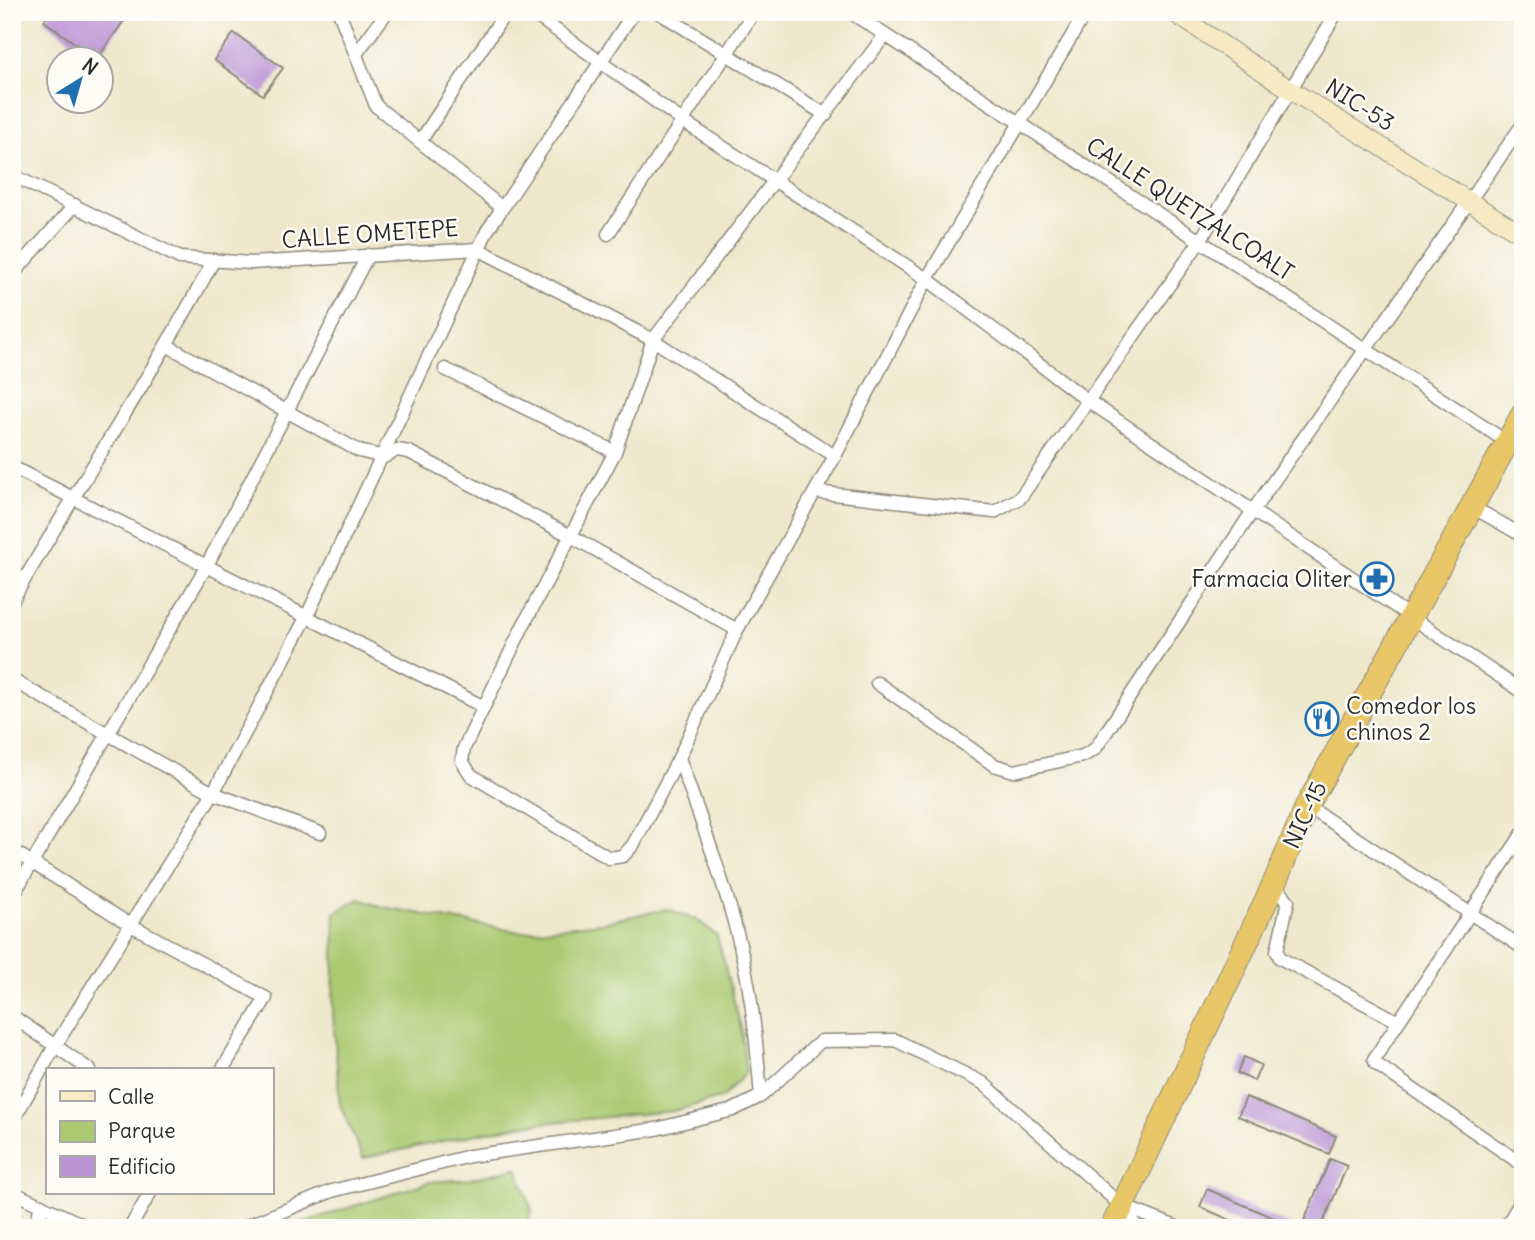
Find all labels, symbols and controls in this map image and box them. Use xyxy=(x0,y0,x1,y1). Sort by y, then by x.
north arrow xyxy=(46,46,116,116)
text: N xyxy=(78,53,103,80)
street label: NIC-53 xyxy=(1320,72,1400,137)
street label: CALLE QUETZALCOALT xyxy=(1081,131,1299,287)
street label: CALLE OMETEPE xyxy=(281,213,459,254)
pharmacy icon: Farmacia Oliter xyxy=(1358,560,1396,598)
place label: Farmacia Oliter xyxy=(1192,564,1353,593)
place label: Comedor los chinos 2 xyxy=(1346,691,1476,746)
restaurant icon: Comedor los chinos 2 xyxy=(1303,700,1341,738)
street label: NIC-15 xyxy=(1276,776,1333,853)
legend xyxy=(46,1068,273,1194)
text: Calle xyxy=(108,1083,154,1110)
text: Parque xyxy=(108,1117,176,1144)
text: Edificio xyxy=(108,1153,176,1180)

